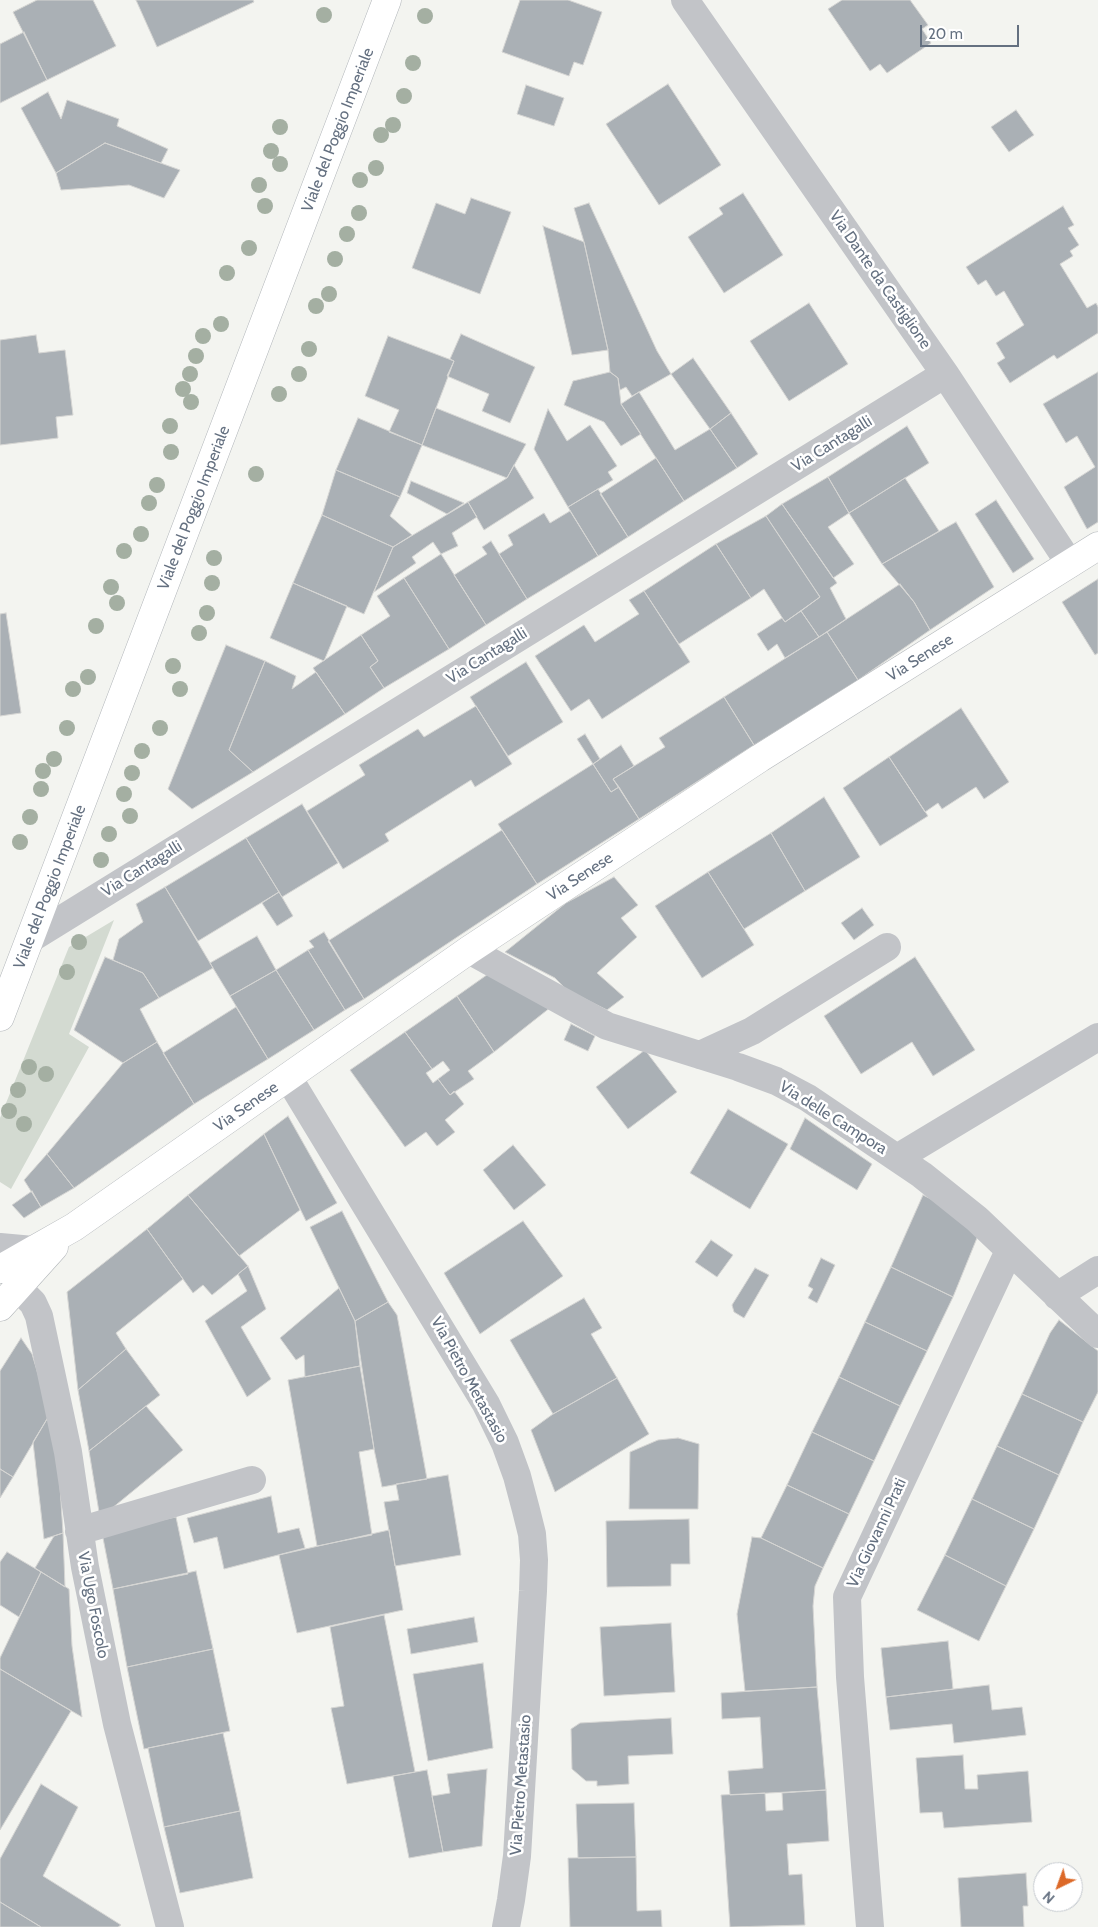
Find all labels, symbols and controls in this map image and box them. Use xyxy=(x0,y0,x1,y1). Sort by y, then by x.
scale bar xyxy=(923,15,1022,47)
text: 20 m xyxy=(928,25,963,43)
street label: Viale del Poggio Imperiale xyxy=(298,45,378,215)
street label: Via Dante da Castiglione xyxy=(825,207,935,353)
street label: Via Cantagalli xyxy=(788,412,876,476)
street label: Viale del Poggio Imperiale xyxy=(154,423,234,593)
street label: Via Cantagalli xyxy=(443,624,531,688)
street label: Via Senese xyxy=(883,630,957,686)
street label: Viale del Poggio Imperiale xyxy=(10,802,90,972)
street label: Via Cantagalli xyxy=(98,837,186,901)
street label: Via Senese xyxy=(543,849,617,905)
street label: Via delle Campora xyxy=(776,1077,890,1159)
street label: Via Senese xyxy=(210,1078,282,1136)
street label: Via Pietro Metastasio xyxy=(426,1314,512,1446)
street label: Via Giovanni Prati xyxy=(843,1475,911,1591)
street label: Via Ugo Foscolo xyxy=(73,1550,113,1660)
street label: Via Pietro Metastasio xyxy=(507,1714,535,1856)
north arrow xyxy=(1033,1862,1083,1912)
text: N xyxy=(1039,1887,1058,1907)

